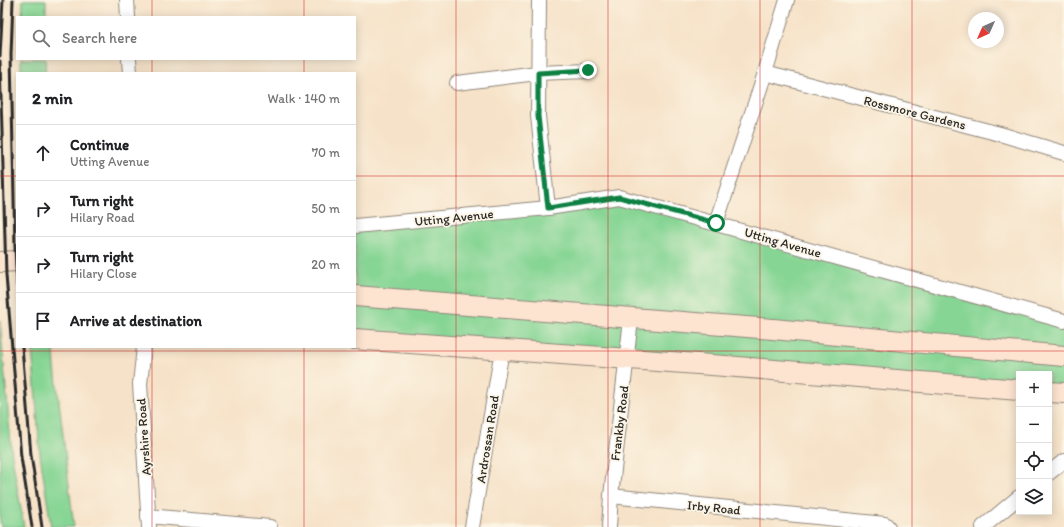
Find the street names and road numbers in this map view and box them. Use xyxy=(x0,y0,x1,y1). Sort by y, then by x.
street label: Rossmore Gardens xyxy=(862,93,968,133)
street label: Utting Avenue xyxy=(414,206,494,229)
street label: Utting Avenue xyxy=(743,224,823,261)
street label: Frankby Road xyxy=(607,385,632,462)
street label: Ardrossan Road xyxy=(473,394,502,484)
street label: Ayrshire Road xyxy=(133,398,154,476)
street label: Irby Road xyxy=(686,497,742,518)

